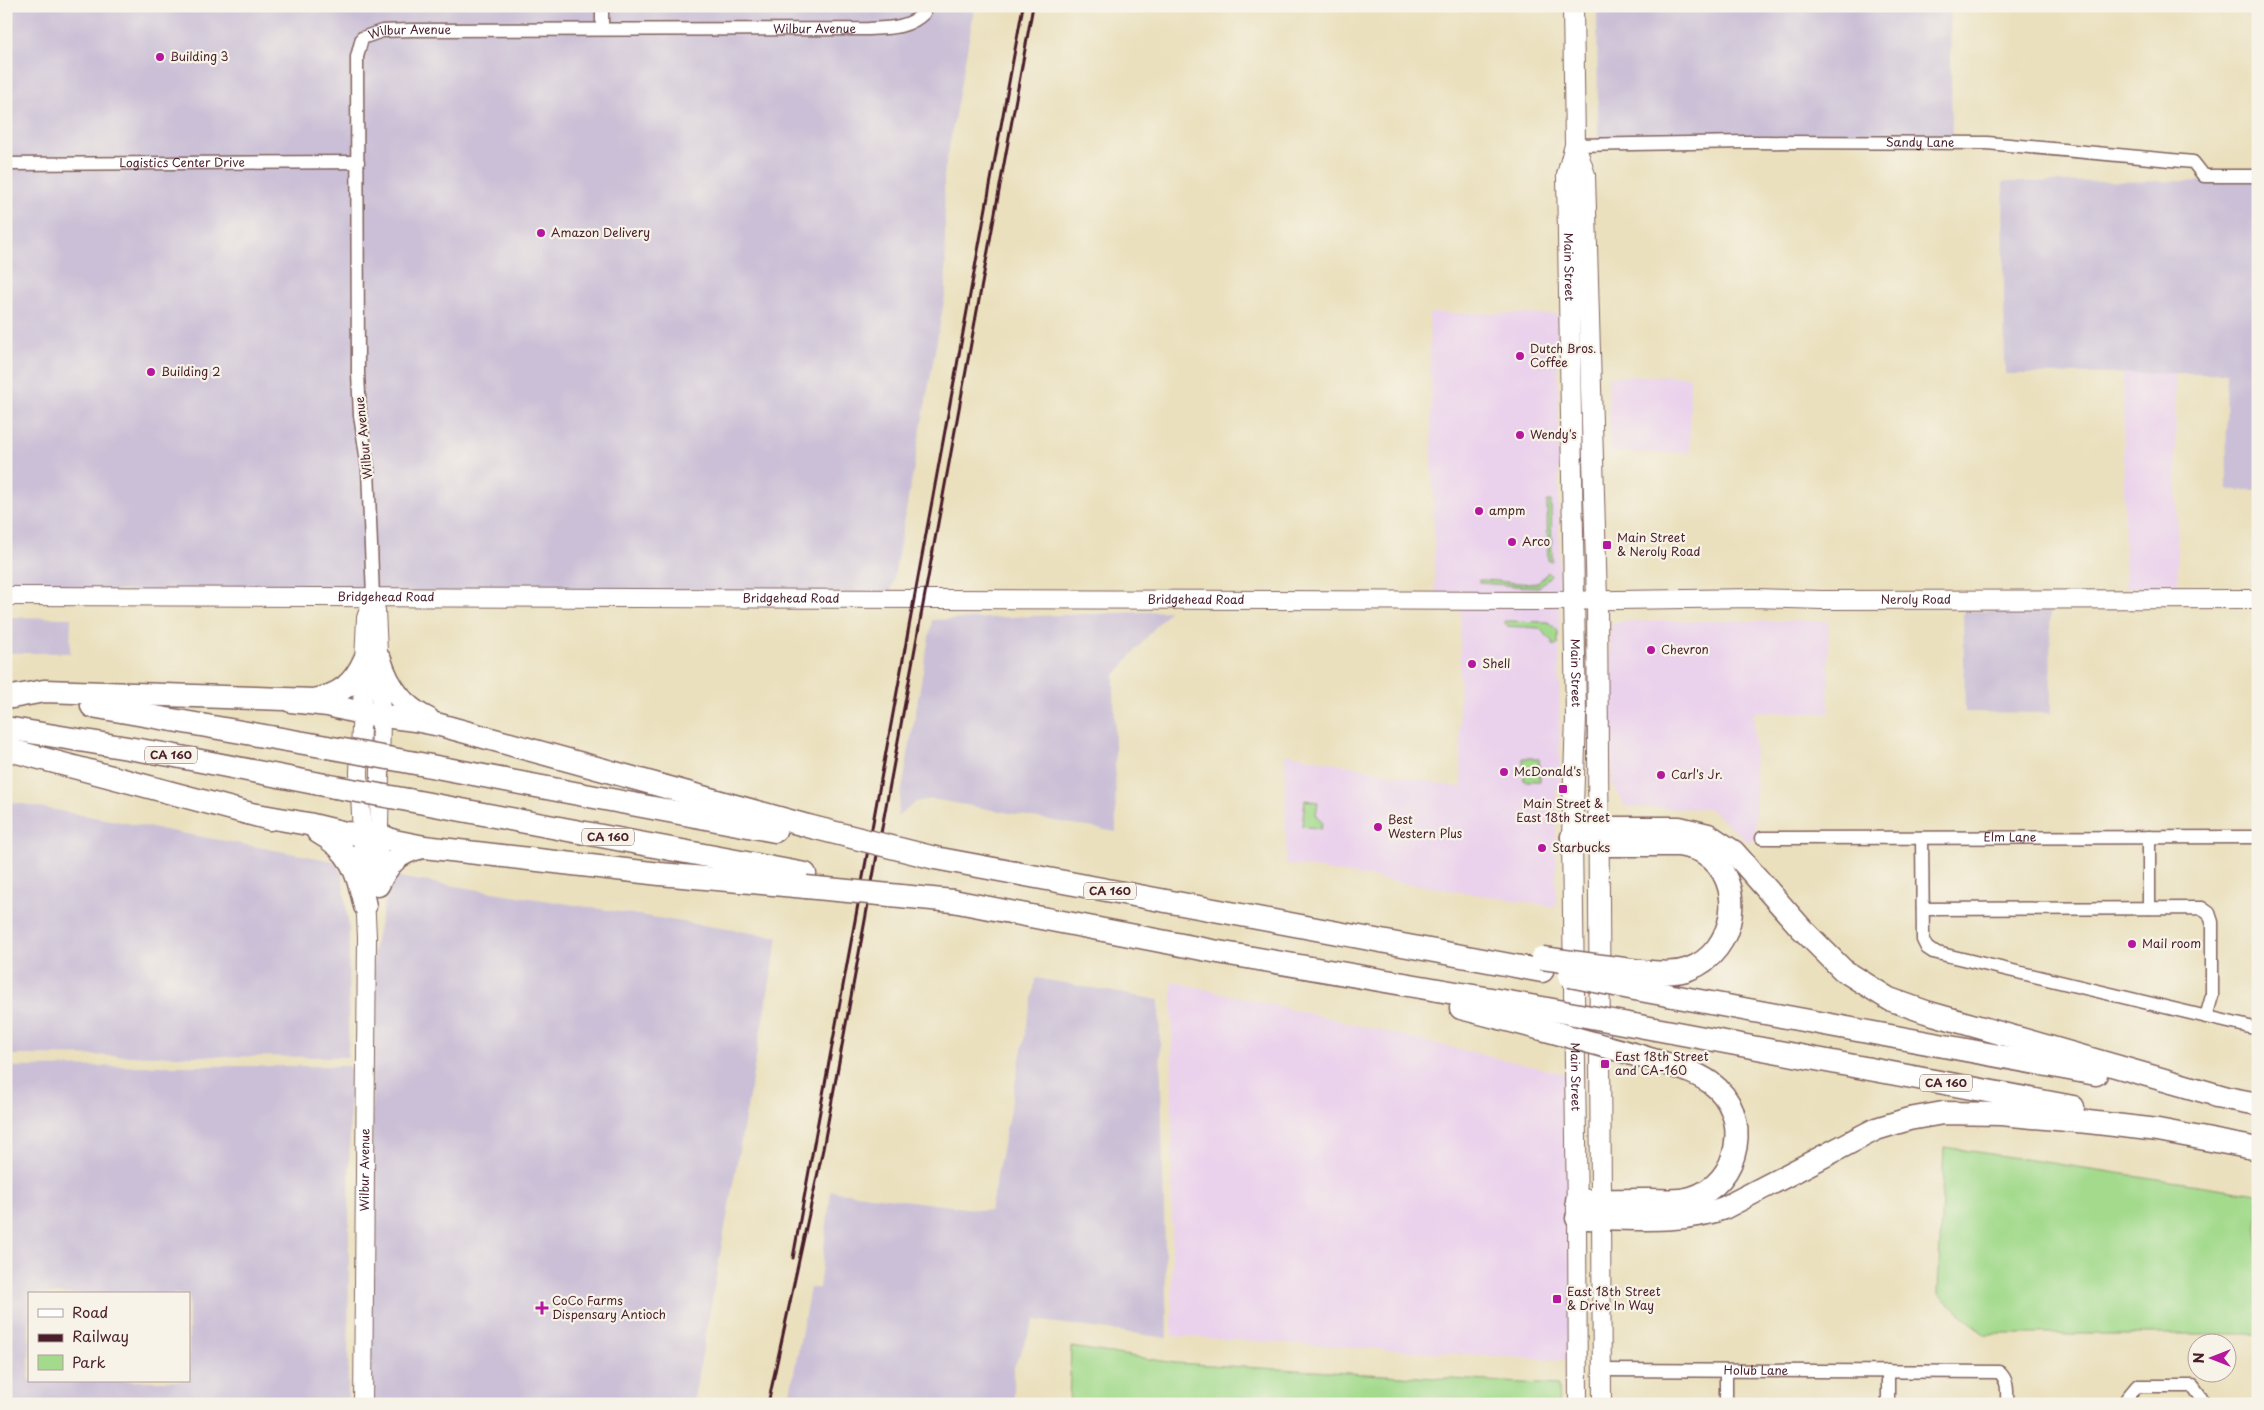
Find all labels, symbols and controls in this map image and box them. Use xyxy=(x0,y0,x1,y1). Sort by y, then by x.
street label: Wilbur Avenue xyxy=(773,19,856,37)
street label: Wilbur Avenue xyxy=(365,20,451,43)
place label: Building 3 xyxy=(170,47,228,65)
marker: Building 3 xyxy=(154,51,166,63)
street label: Sandy Lane xyxy=(1886,133,1954,151)
street label: Logistics Center Drive xyxy=(119,153,245,171)
place label: Amazon Delivery xyxy=(551,223,650,241)
marker: Amazon Delivery xyxy=(535,227,547,239)
street label: Main Street xyxy=(1560,232,1579,301)
place label: Dutch Bros. Coffee xyxy=(1530,339,1596,371)
marker: Dutch Bros. Coffee xyxy=(1514,350,1526,362)
place label: Building 2 xyxy=(161,362,220,380)
marker: Building 2 xyxy=(145,366,157,378)
street label: Wilbur Avenue xyxy=(350,395,376,480)
place label: Wendy's xyxy=(1530,425,1577,443)
marker: Wendy's xyxy=(1514,429,1526,441)
place label: ampm xyxy=(1489,501,1525,519)
marker: ampm xyxy=(1473,505,1485,517)
place label: Main Street & Neroly Road xyxy=(1617,528,1701,560)
place label: Arco xyxy=(1522,532,1551,550)
marker: Arco xyxy=(1506,536,1518,548)
marker: Main Street & Neroly Road xyxy=(1601,539,1613,551)
street label: Bridgehead Road xyxy=(337,587,435,605)
street label: Bridgehead Road xyxy=(742,588,840,607)
street label: Bridgehead Road xyxy=(1147,590,1245,608)
street label: Neroly Road xyxy=(1881,590,1951,608)
street label: Main Street xyxy=(1567,638,1586,707)
place label: Chevron xyxy=(1661,640,1709,658)
marker: Chevron xyxy=(1645,644,1657,656)
place label: Shell xyxy=(1482,654,1510,672)
marker: Shell xyxy=(1466,658,1478,670)
road number: CA 160 xyxy=(145,746,197,764)
place label: McDonald's xyxy=(1514,762,1582,780)
place label: Carl's Jr. xyxy=(1671,765,1723,783)
marker: McDonald's xyxy=(1498,766,1510,778)
marker: Carl's Jr. xyxy=(1655,769,1667,781)
marker: Main Street & East 18th Street xyxy=(1557,783,1569,795)
place label: Main Street & East 18th Street xyxy=(1516,794,1610,826)
place label: Best Western Plus xyxy=(1388,810,1463,842)
marker: Best Western Plus xyxy=(1372,821,1384,833)
street label: Elm Lane xyxy=(1984,827,2037,846)
road number: CA 160 xyxy=(582,829,634,846)
place label: Starbucks xyxy=(1552,838,1611,856)
marker: Starbucks xyxy=(1536,842,1548,854)
road number: CA 160 xyxy=(1084,882,1136,899)
place label: Mail room xyxy=(2142,934,2201,952)
marker: Mail room xyxy=(2126,938,2138,950)
street label: Main Street xyxy=(1567,1042,1586,1111)
place label: East 18th Street and CA-160 xyxy=(1615,1047,1709,1079)
marker: East 18th Street and CA-160 xyxy=(1599,1058,1611,1070)
road number: CA 160 xyxy=(1920,1074,1972,1092)
street label: Wilbur Avenue xyxy=(355,1128,373,1212)
place label: East 18th Street & Drive In Way xyxy=(1567,1282,1661,1314)
place label: CoCo Farms Dispensary Antioch xyxy=(552,1291,666,1323)
legend xyxy=(28,1292,190,1382)
marker: East 18th Street & Drive In Way xyxy=(1551,1293,1563,1305)
text: Road xyxy=(72,1300,108,1323)
marker: CoCo Farms Dispensary Antioch xyxy=(536,1302,548,1314)
text: Railway xyxy=(72,1324,129,1347)
north arrow xyxy=(2186,1332,2236,1382)
text: Park xyxy=(72,1350,106,1373)
text: N xyxy=(2188,1352,2209,1364)
street label: Holub Lane xyxy=(1724,1361,1789,1379)

